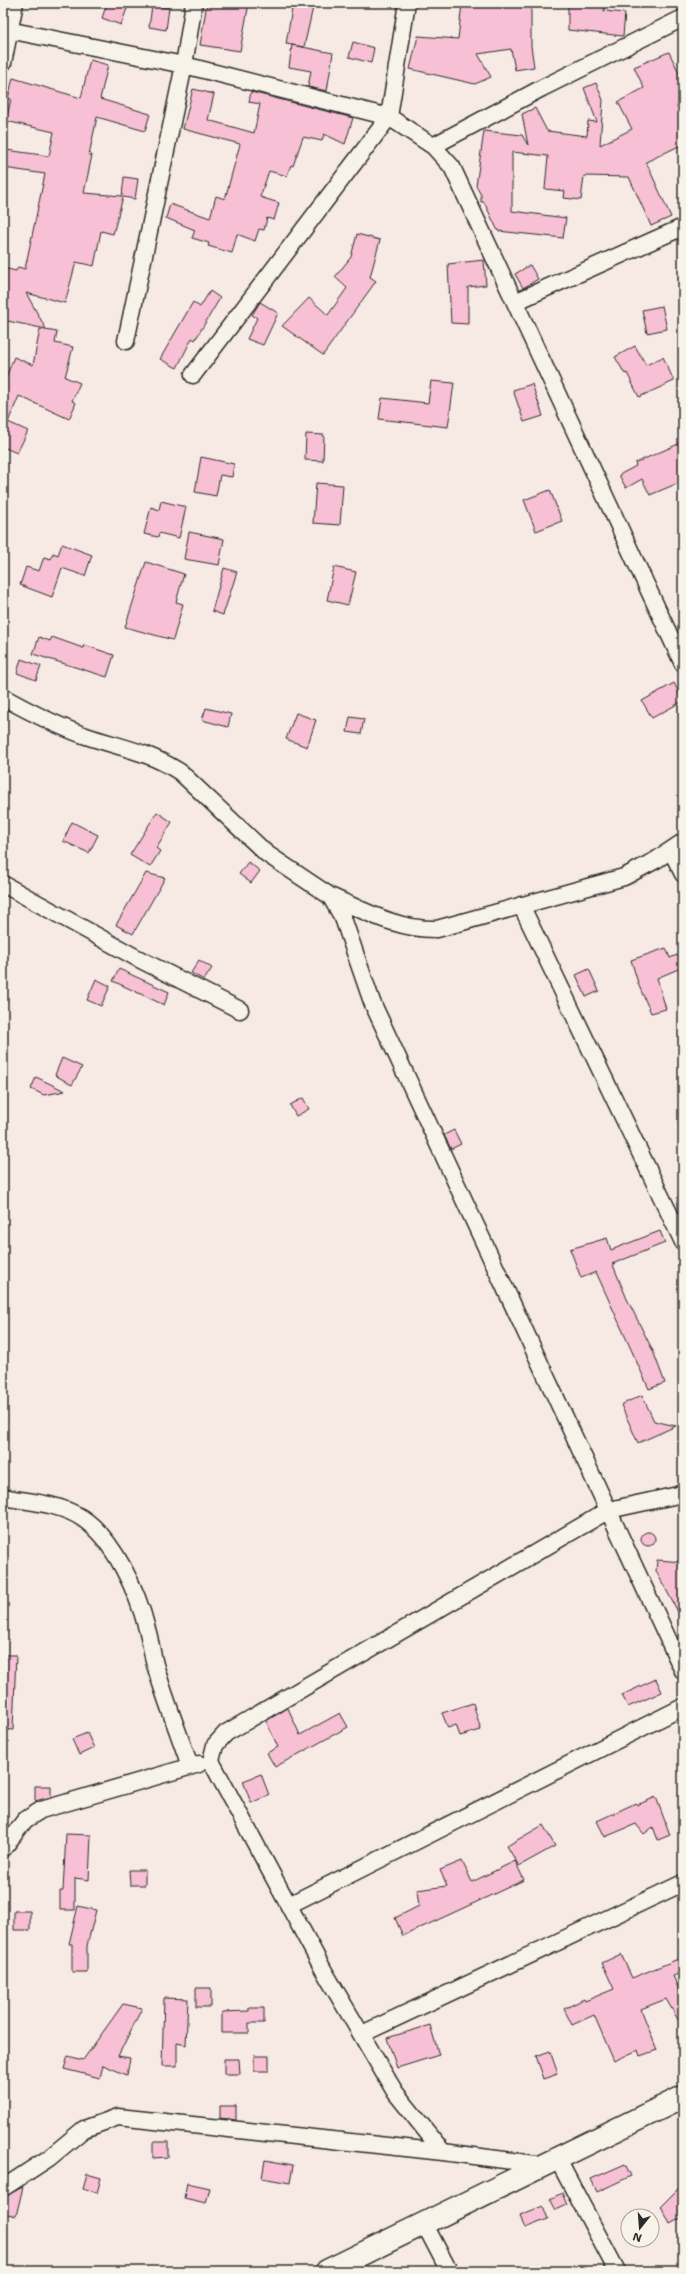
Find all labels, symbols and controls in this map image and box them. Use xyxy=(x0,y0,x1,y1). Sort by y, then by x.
north arrow xyxy=(620,2208,660,2248)
text: N xyxy=(631,2229,644,2246)

